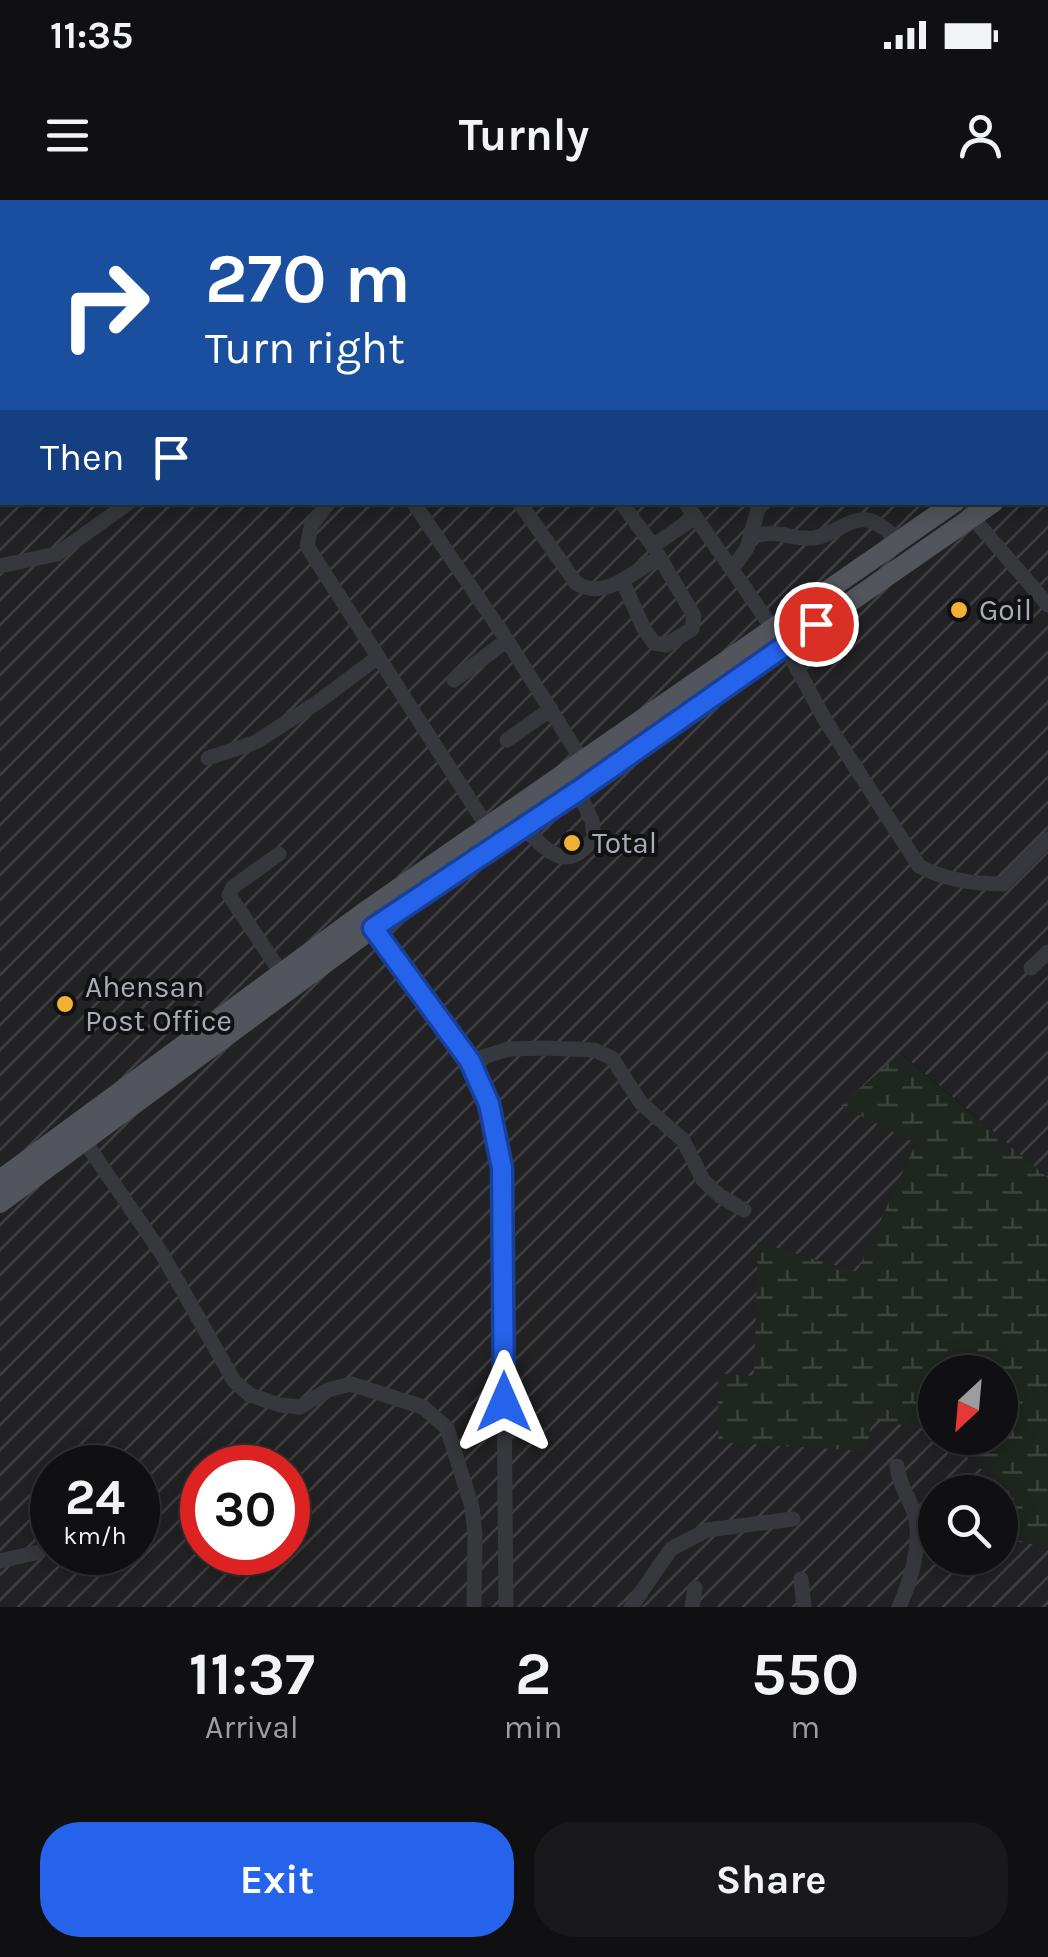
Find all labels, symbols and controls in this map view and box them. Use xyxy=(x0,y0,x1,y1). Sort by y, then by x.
text: 11:35 xyxy=(50,13,133,58)
icon: menu xyxy=(40,108,95,163)
icon: person xyxy=(953,108,1008,163)
text: Turnly xyxy=(459,109,589,161)
text: 270 m xyxy=(205,238,411,320)
icon: right xyxy=(40,240,170,370)
text: Turn right xyxy=(205,322,405,374)
icon: arrive xyxy=(144,430,199,485)
text: Then xyxy=(40,435,124,480)
pin xyxy=(774,582,859,667)
place label: Goil xyxy=(979,592,1032,628)
icon: arrive xyxy=(789,597,844,652)
marker: Goil xyxy=(948,599,970,621)
place label: Total xyxy=(592,825,657,861)
marker: Total xyxy=(561,832,583,854)
place label: Ahensan Post Office xyxy=(85,969,232,1039)
marker: Ahensan Post Office xyxy=(54,993,76,1015)
position arrow xyxy=(452,1350,556,1454)
north arrow xyxy=(918,1355,1018,1455)
map controls xyxy=(918,1355,1018,1575)
speed limit sign: 30 xyxy=(180,1445,310,1575)
text: 24 xyxy=(65,1468,125,1527)
button: search xyxy=(918,1475,1018,1575)
text: km/h xyxy=(63,1521,127,1550)
text: 11:37 xyxy=(189,1639,315,1709)
text: 2 xyxy=(515,1639,551,1709)
text: 550 xyxy=(751,1639,859,1709)
text: Arrival xyxy=(205,1709,299,1746)
text: min xyxy=(504,1709,563,1746)
text: m xyxy=(790,1709,820,1746)
button: Exit xyxy=(40,1822,514,1937)
button: Share xyxy=(534,1822,1008,1937)

